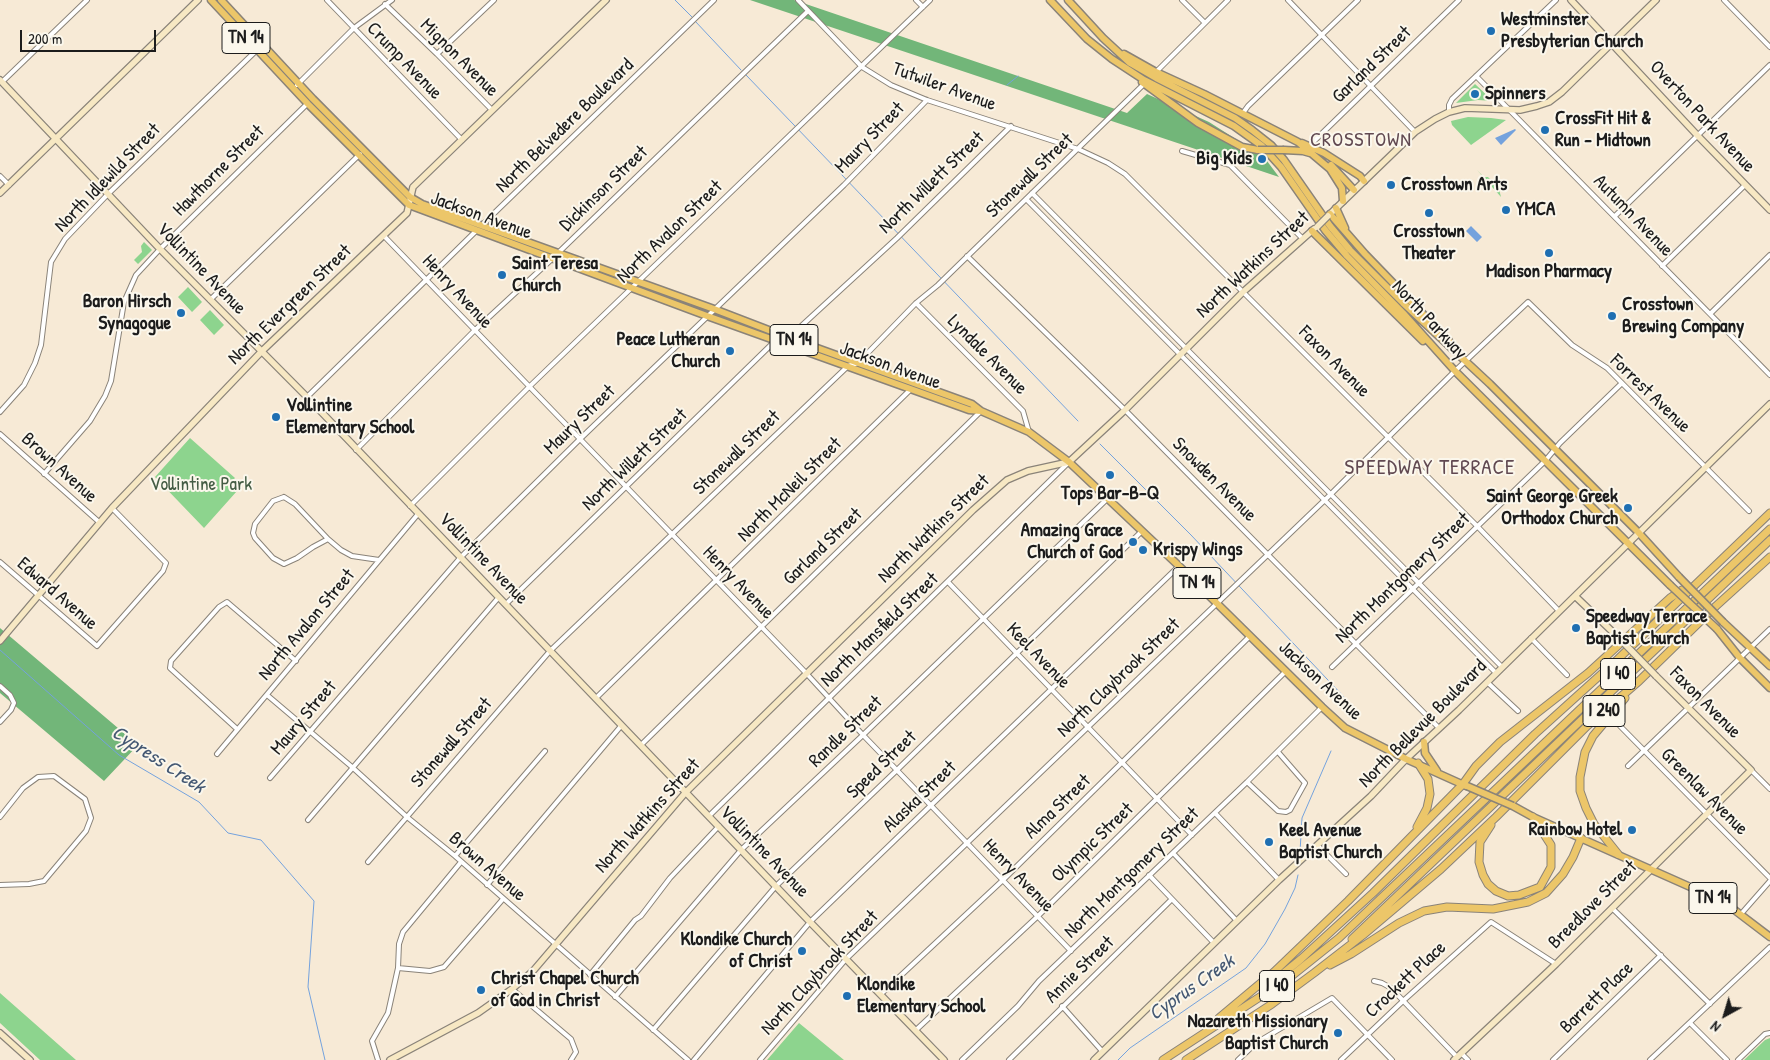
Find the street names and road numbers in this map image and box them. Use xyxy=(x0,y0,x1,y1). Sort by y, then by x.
street label: Mignon Avenue xyxy=(415,14,503,102)
street label: Crump Avenue xyxy=(361,17,447,105)
road number: TN 14 xyxy=(222,22,270,54)
street label: Garland Street xyxy=(1328,22,1416,108)
street label: North Belvedere Boulevard xyxy=(491,54,639,198)
street label: Overton Park Avenue xyxy=(1644,56,1760,178)
street label: Tutwiler Avenue xyxy=(889,58,999,116)
street label: Maury Street xyxy=(830,98,910,178)
street label: North Idlewild Street xyxy=(50,119,166,237)
street label: Hawthorne Street xyxy=(169,121,269,221)
street label: North Willett Street xyxy=(875,127,989,239)
street label: Stonewall Street xyxy=(982,129,1078,223)
street label: Dickinson Street xyxy=(555,141,653,237)
street label: Autumn Avenue xyxy=(1588,170,1678,262)
street label: North Avalon Street xyxy=(612,176,728,288)
street label: Jackson Avenue xyxy=(427,187,535,245)
street label: North Watkins Street xyxy=(1192,207,1314,323)
street label: Vollintine Avenue xyxy=(152,218,250,320)
street label: North Evergreen Street xyxy=(223,240,357,370)
street label: Henry Avenue xyxy=(417,250,497,334)
street label: North Parkway xyxy=(1387,276,1471,364)
street label: Lyndale Avenue xyxy=(942,310,1032,400)
street label: Faxon Avenue xyxy=(1293,321,1375,403)
road number: TN 14 xyxy=(770,324,818,356)
street label: Jackson Avenue xyxy=(836,337,944,395)
street label: Forrest Avenue xyxy=(1605,350,1695,438)
street label: Maury Street xyxy=(540,380,620,460)
street label: North Willett Street xyxy=(578,404,692,516)
street label: Stonewall Street xyxy=(689,406,785,500)
street label: Brown Avenue xyxy=(16,428,102,508)
street label: North McNeil Street xyxy=(733,433,847,547)
street label: Snowden Avenue xyxy=(1167,433,1261,527)
street label: North Watkins Street xyxy=(873,470,995,588)
street label: Garland Street xyxy=(779,504,867,590)
street label: Vollintine Avenue xyxy=(434,508,532,610)
street label: North Montgomery Street xyxy=(1331,508,1475,648)
street label: Henry Avenue xyxy=(698,542,778,624)
street label: Edward Avenue xyxy=(12,553,102,635)
street label: North Avalon Street xyxy=(254,565,360,685)
street label: North Mansfield Street xyxy=(816,568,944,692)
road number: TN 14 xyxy=(1173,568,1221,598)
street label: North Claybrook Street xyxy=(1053,614,1185,742)
street label: Keel Avenue xyxy=(1001,618,1075,694)
street label: Jackson Avenue xyxy=(1274,637,1366,725)
street label: North Bellevue Boulevard xyxy=(1354,655,1492,793)
road number: I 40 xyxy=(1600,659,1636,690)
street label: Faxon Avenue xyxy=(1664,662,1746,744)
street label: Maury Street xyxy=(266,676,342,760)
street label: Randle Street xyxy=(805,691,887,773)
street label: Stonewall Street xyxy=(407,693,497,793)
road number: I 240 xyxy=(1583,696,1625,726)
street label: Speed Street xyxy=(842,726,922,804)
street label: Greenlaw Avenue xyxy=(1656,744,1752,840)
street label: North Watkins Street xyxy=(591,754,705,878)
street label: Alaska Street xyxy=(879,756,961,838)
street label: Alma Street xyxy=(1020,770,1096,844)
street label: Olympic Street xyxy=(1047,798,1139,888)
street label: Vollintine Avenue xyxy=(715,801,813,903)
street label: North Montgomery Street xyxy=(1060,803,1204,943)
street label: Brown Avenue xyxy=(444,827,530,907)
street label: Henry Avenue xyxy=(978,835,1058,917)
street label: Breedlove Street xyxy=(1544,856,1642,954)
road number: TN 14 xyxy=(1689,882,1737,914)
street label: North Claybrook Street xyxy=(756,906,884,1040)
street label: Annie Street xyxy=(1041,932,1119,1008)
street label: Crockett Place xyxy=(1361,937,1451,1023)
street label: Barrett Place xyxy=(1556,957,1638,1039)
road number: I 40 xyxy=(1260,970,1294,1001)

